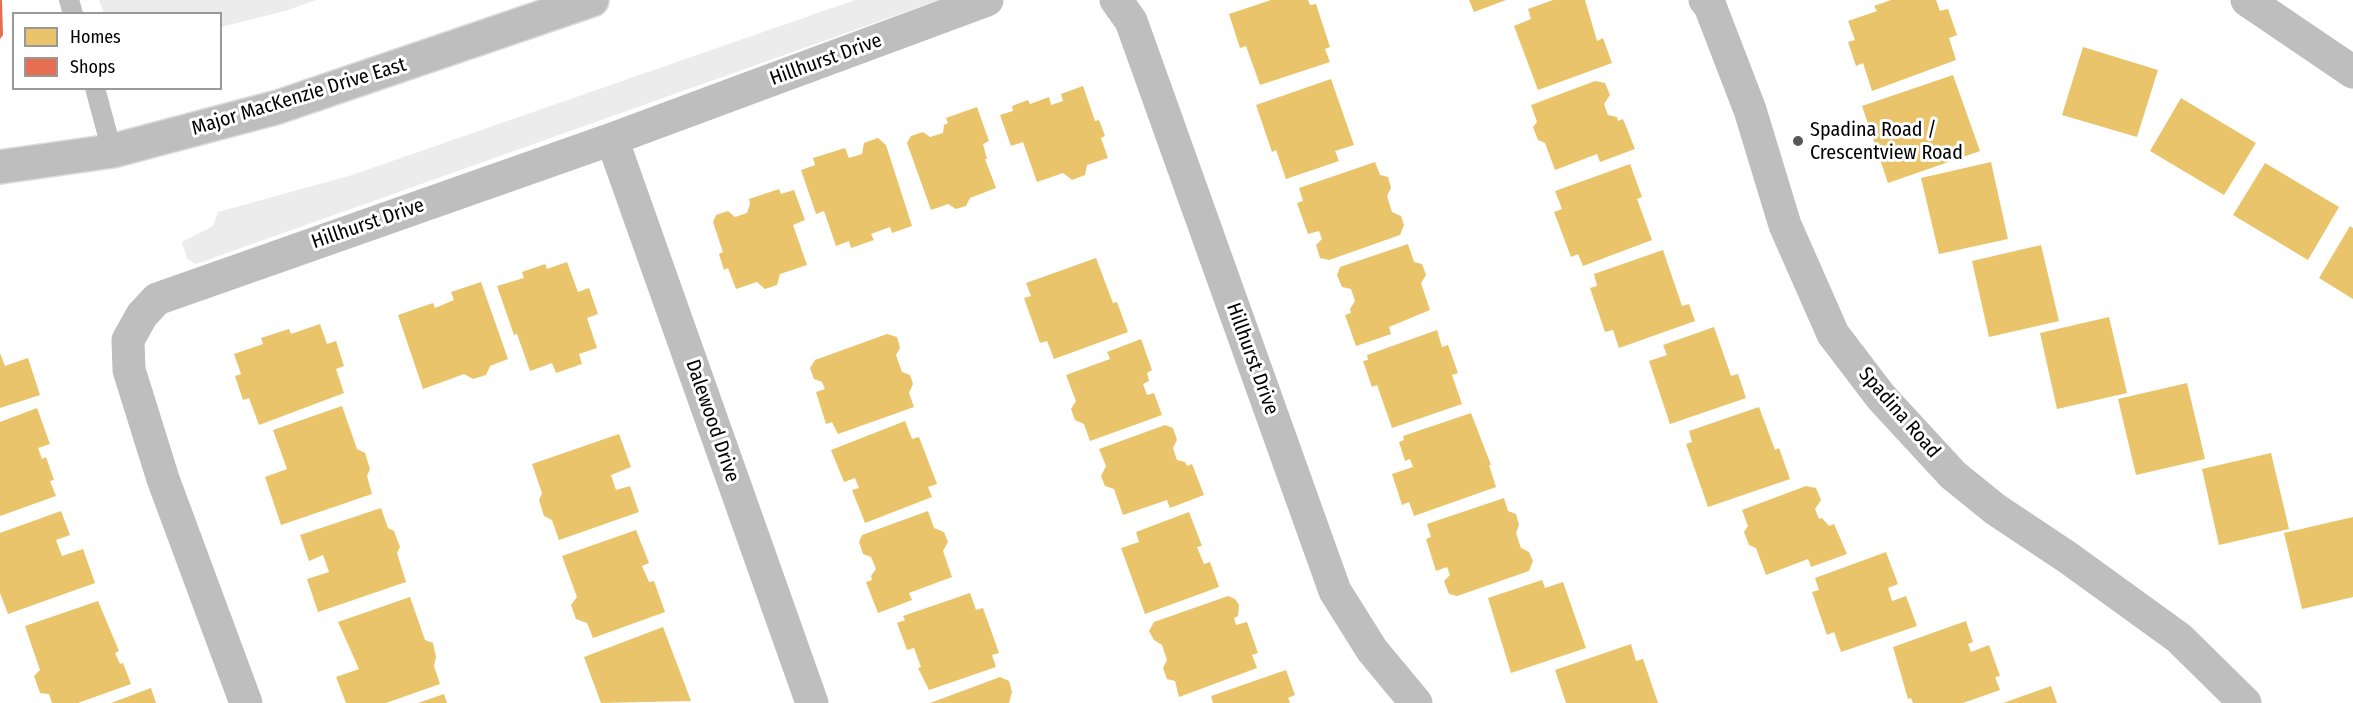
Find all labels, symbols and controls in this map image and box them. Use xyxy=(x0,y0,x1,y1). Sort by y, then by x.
legend xyxy=(12,12,222,90)
text: Homes xyxy=(70,26,121,48)
street label: Hillhurst Drive xyxy=(767,29,885,91)
street label: Major MacKenzie Drive East xyxy=(189,53,409,141)
text: Shops xyxy=(70,56,115,78)
place label: Spadina Road / Crescentview Road xyxy=(1810,118,1963,165)
marker: Spadina Road / Crescentview Road xyxy=(1791,134,1805,148)
street label: Hillhurst Drive xyxy=(309,194,427,254)
street label: Hillhurst Drive xyxy=(1221,300,1283,418)
street label: Dalewood Drive xyxy=(680,357,744,485)
street label: Spadina Road xyxy=(1853,363,1945,463)

